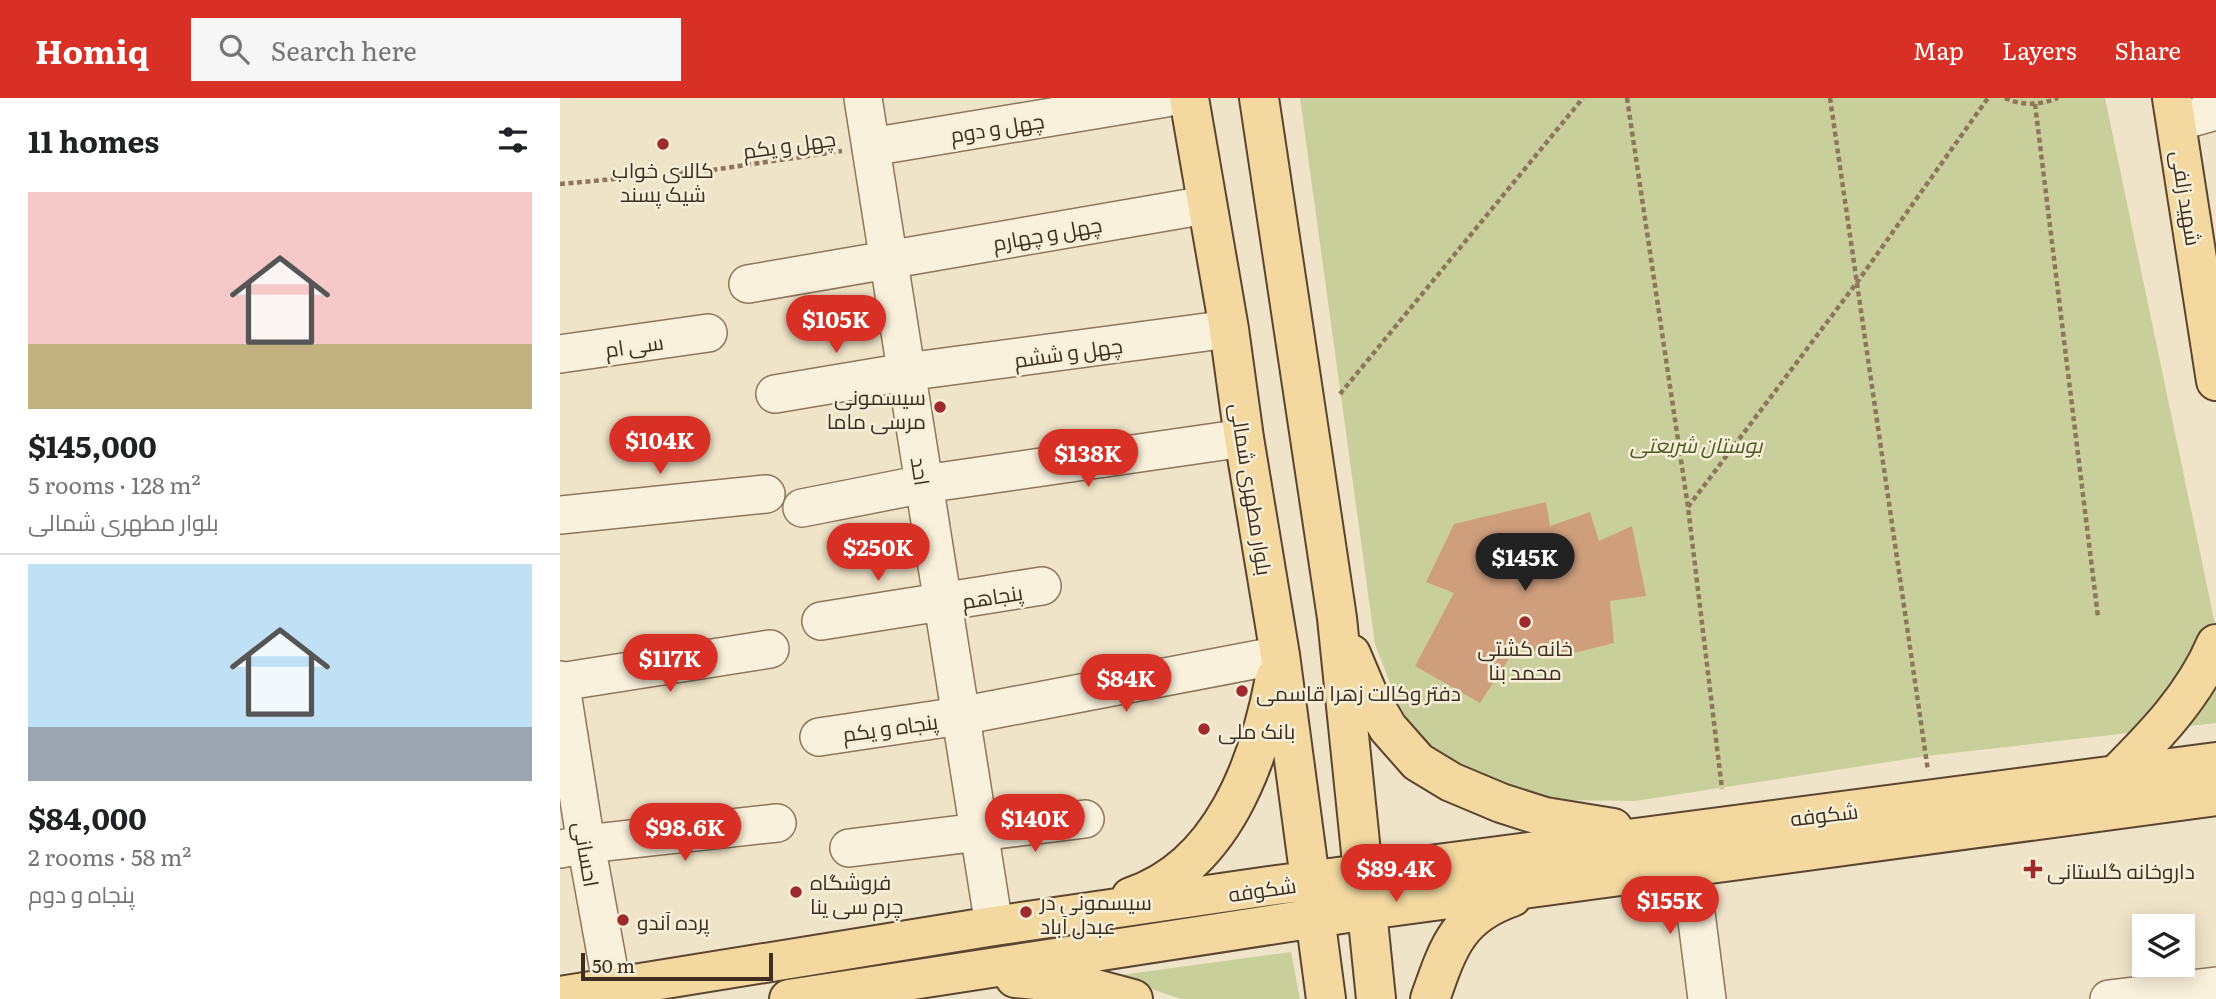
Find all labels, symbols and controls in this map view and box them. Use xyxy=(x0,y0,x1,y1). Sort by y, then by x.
search box xyxy=(191,18,681,81)
text: Homiq xyxy=(35,25,149,74)
icon: search xyxy=(215,30,253,68)
text: Search here xyxy=(271,30,417,69)
text: Map xyxy=(1913,32,1964,67)
text: Layers xyxy=(2002,32,2076,67)
text: Share xyxy=(2114,32,2181,67)
street label: چهل و دوم xyxy=(948,103,1046,150)
text: 11 homes xyxy=(28,118,159,162)
icon: filters xyxy=(494,121,532,159)
street label: چهل و یکم xyxy=(741,121,837,166)
marker: کالای خواب شیک پسند xyxy=(655,136,671,152)
street label: شهید زلفی xyxy=(2165,148,2211,248)
place label: کالای خواب شیک پسند xyxy=(612,153,714,209)
street label: چهل و چهارم xyxy=(990,207,1104,258)
icon: home xyxy=(217,237,343,363)
pin: $105K xyxy=(787,296,885,355)
text: $105K xyxy=(802,301,870,335)
street label: سی ام xyxy=(603,325,665,364)
street label: چهل و ششم xyxy=(1012,328,1124,375)
place label: سیسمونی مرسی ماما xyxy=(827,380,926,435)
marker: سیسمونی مرسی ماما xyxy=(932,399,948,415)
street label: بلوار مطهری شمالی xyxy=(1224,401,1282,577)
pin: $104K xyxy=(611,416,709,476)
text: $104K xyxy=(625,422,695,456)
text: $145,000 xyxy=(28,423,157,467)
park label: بوستان شریعتی xyxy=(1630,428,1764,459)
pin: $138K xyxy=(1039,430,1137,489)
text: $138K xyxy=(1054,435,1122,469)
street label: احد xyxy=(904,454,940,488)
text: 5 rooms · 128 m² xyxy=(28,467,201,501)
text: بلوار مطهری شمالی xyxy=(28,504,219,538)
pin: $250K xyxy=(829,524,927,583)
text: $250K xyxy=(843,529,913,563)
pin: $145K xyxy=(1476,533,1574,593)
text: $145K xyxy=(1492,539,1558,573)
street label: پنجاهم xyxy=(959,575,1025,616)
icon: home xyxy=(217,609,343,735)
marker: خانه کشتی محمد بنا xyxy=(1517,614,1533,630)
place label: خانه کشتی محمد بنا xyxy=(1477,631,1573,686)
pin: $117K xyxy=(621,634,719,694)
text: $117K xyxy=(639,640,701,674)
pin: $84K xyxy=(1085,654,1167,714)
text: $84K xyxy=(1096,660,1156,694)
place label: دفتر وکالت زهرا قاسمی xyxy=(1256,676,1461,707)
marker: دفتر وکالت زهرا قاسمی xyxy=(1234,683,1250,699)
street label: پنجاه و یکم xyxy=(840,704,940,749)
place label: بانک ملی xyxy=(1218,714,1295,745)
marker: بانک ملی xyxy=(1196,721,1212,737)
street label: شکوفه xyxy=(1788,793,1860,833)
pin: $140K xyxy=(986,794,1084,854)
text: $84,000 xyxy=(28,795,147,839)
text: $140K xyxy=(1001,800,1069,834)
pin: $98.6K xyxy=(628,804,742,863)
text: $98.6K xyxy=(645,809,725,843)
street label: احسانی xyxy=(567,819,609,889)
text: 2 rooms · 58 m² xyxy=(28,839,191,873)
pin: $89.4K xyxy=(1339,844,1453,904)
text: $89.4K xyxy=(1357,850,1435,884)
place label: داروخانه گلستانی xyxy=(2047,854,2195,885)
marker: داروخانه گلستانی xyxy=(2025,861,2041,877)
place label: فروشگاه چرم سی ینا xyxy=(810,865,903,921)
street label: شکوفه xyxy=(1226,868,1298,908)
text: پنجاه و دوم xyxy=(28,876,135,910)
pin: $155K xyxy=(1621,876,1719,936)
text: $155K xyxy=(1637,882,1703,916)
marker: فروشگاه چرم سی ینا xyxy=(788,884,804,900)
place label: سیسمونی در عبدل آباد xyxy=(1039,885,1152,940)
marker: سیسمونی در عبدل آباد xyxy=(1018,904,1034,920)
place label: پرده آندو xyxy=(637,905,710,937)
marker: پرده آندو xyxy=(615,912,631,928)
map controls xyxy=(2132,914,2195,977)
button: layers xyxy=(2132,914,2195,977)
scale bar xyxy=(581,950,774,982)
text: 50 m xyxy=(592,951,635,979)

